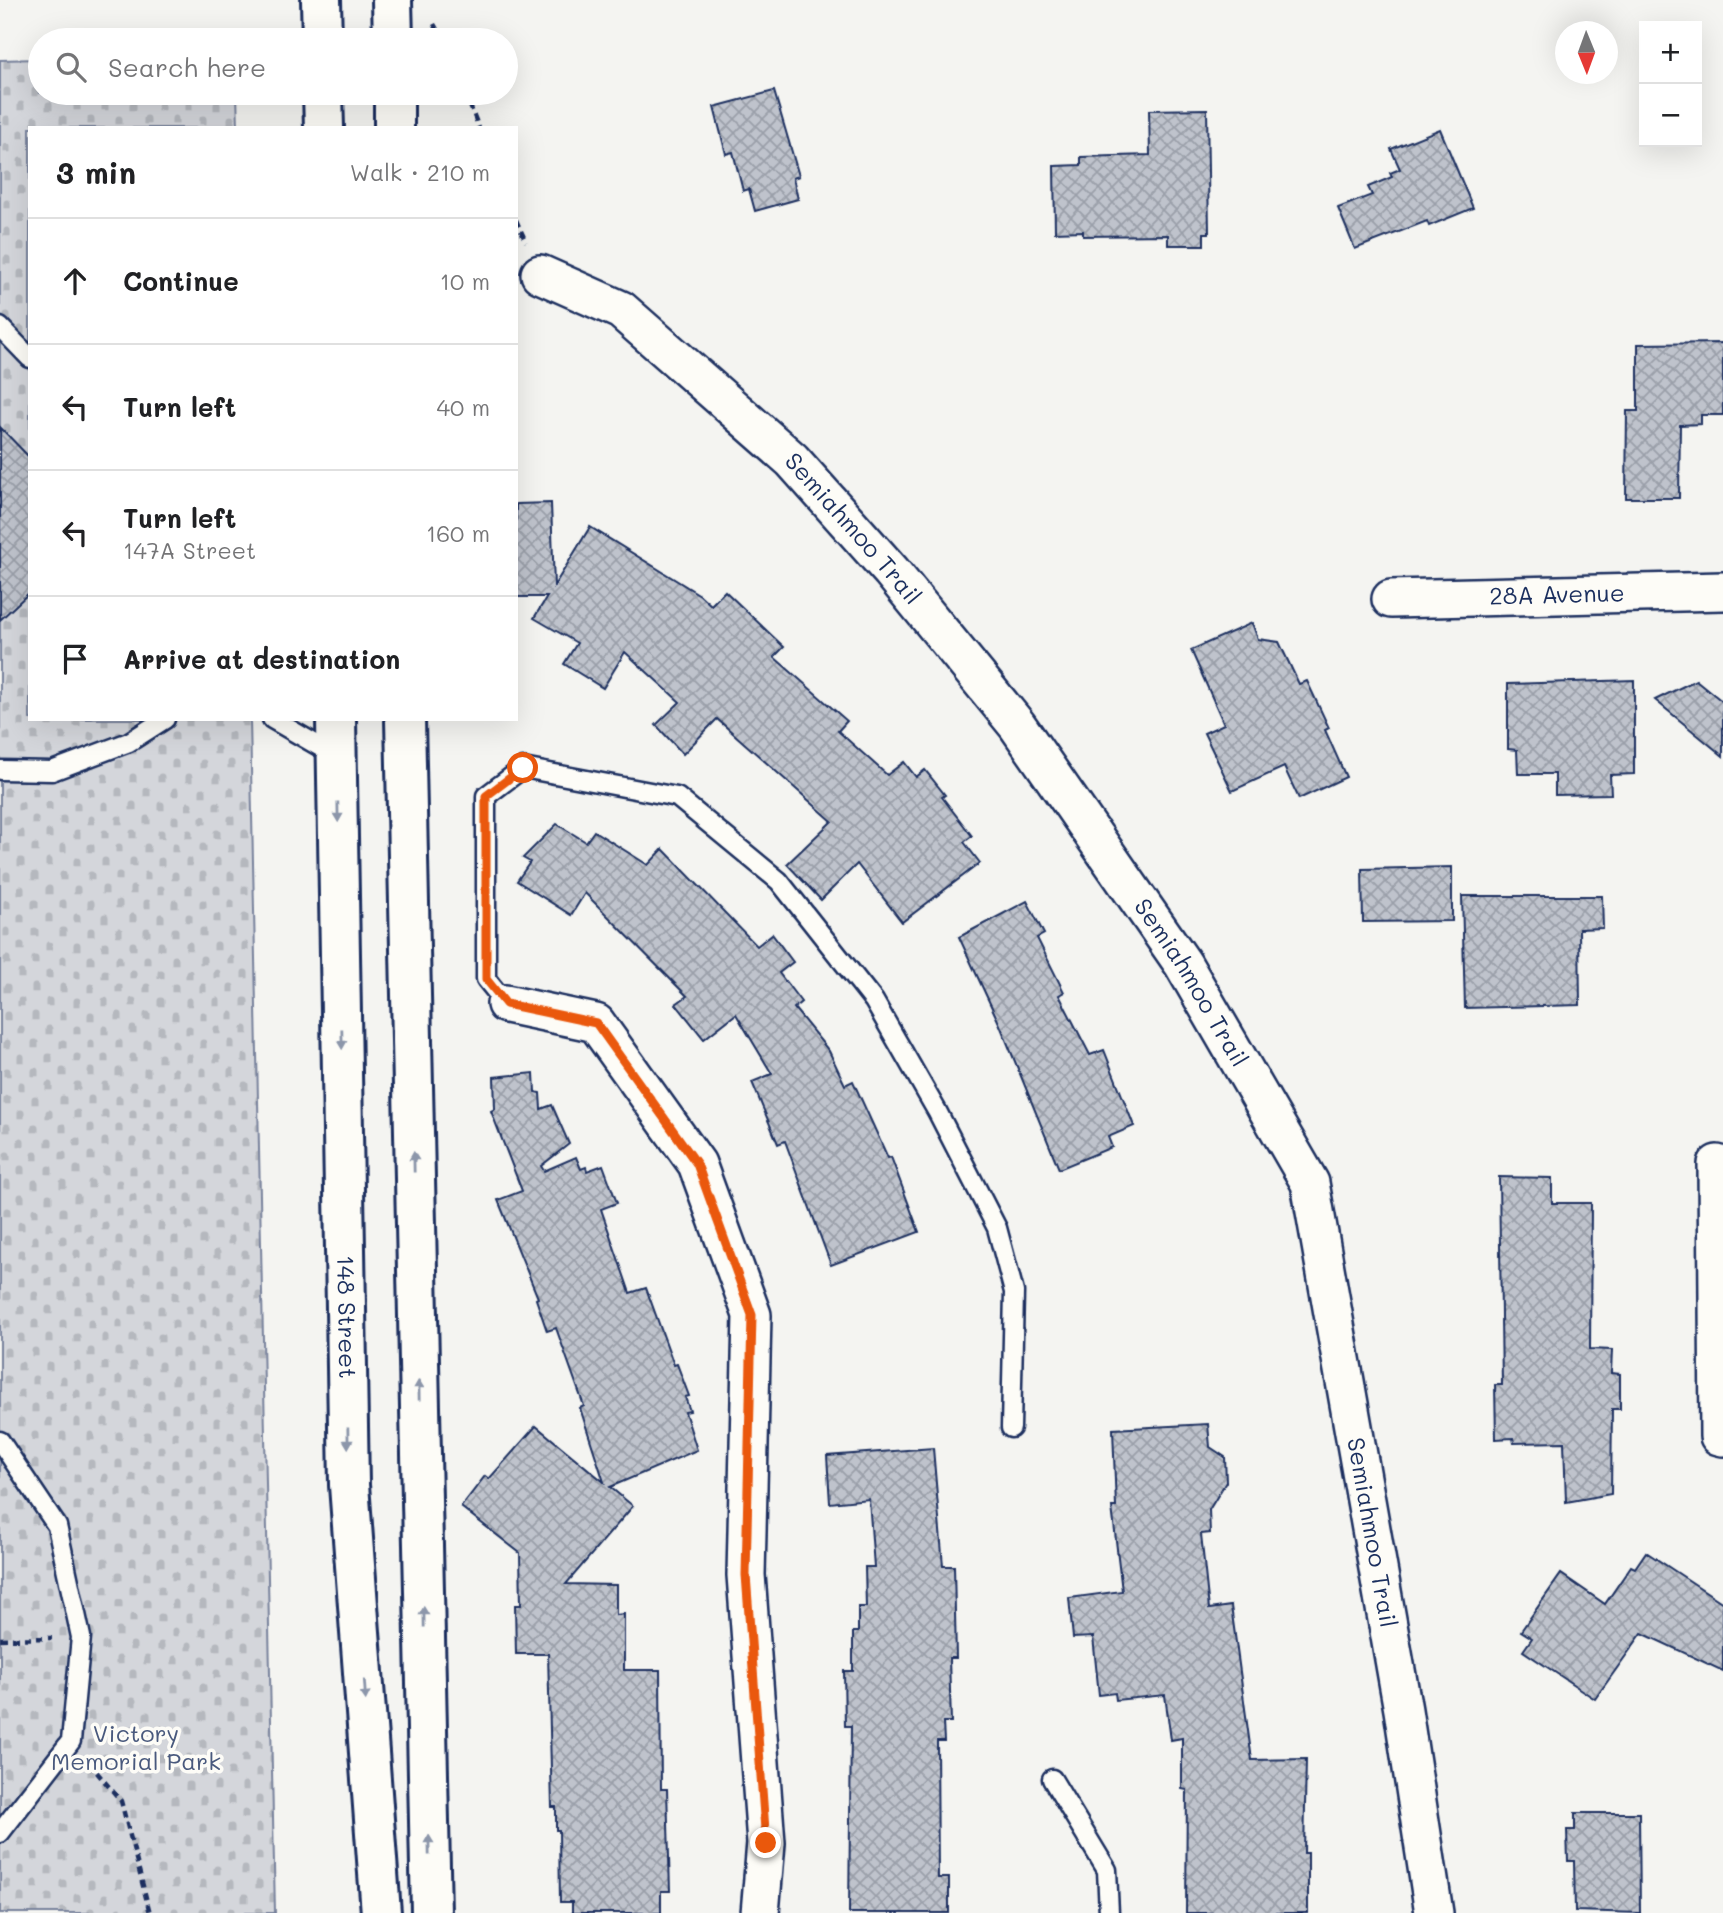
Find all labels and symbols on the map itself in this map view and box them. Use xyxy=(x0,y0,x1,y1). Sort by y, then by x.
north arrow xyxy=(1555,21,1618,84)
street label: Semiahmoo Trail xyxy=(779,445,929,610)
street label: 28A Avenue xyxy=(1489,576,1625,611)
route start xyxy=(507,752,538,783)
one-way arrow xyxy=(332,801,344,823)
street label: Semiahmoo Trail xyxy=(1128,892,1256,1072)
one-way arrow xyxy=(336,1029,347,1051)
one-way arrow xyxy=(408,1151,420,1173)
street label: 148 Street xyxy=(331,1255,364,1379)
one-way arrow xyxy=(413,1379,425,1401)
one-way arrow xyxy=(342,1428,354,1450)
street label: Semiahmoo Trail xyxy=(1341,1435,1405,1630)
one-way arrow xyxy=(418,1606,430,1628)
one-way arrow xyxy=(360,1679,371,1701)
park label: Victory Memorial Park xyxy=(51,1717,221,1776)
route end xyxy=(750,1827,781,1858)
one-way arrow xyxy=(423,1834,435,1856)

